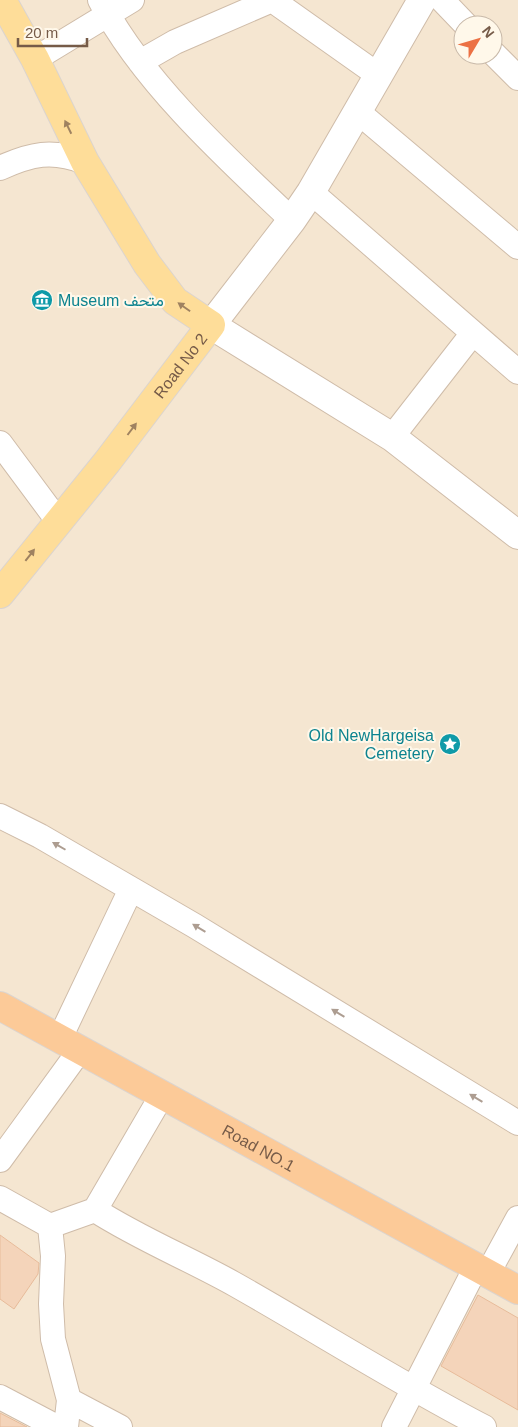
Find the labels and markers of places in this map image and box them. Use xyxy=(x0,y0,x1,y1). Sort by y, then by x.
museum icon: Museum متحف xyxy=(30,288,54,312)
place label: Museum متحف xyxy=(58,292,164,309)
place label: Old NewHargeisa Cemetery xyxy=(309,727,434,762)
place icon: Old NewHargeisa Cemetery xyxy=(438,732,462,756)

